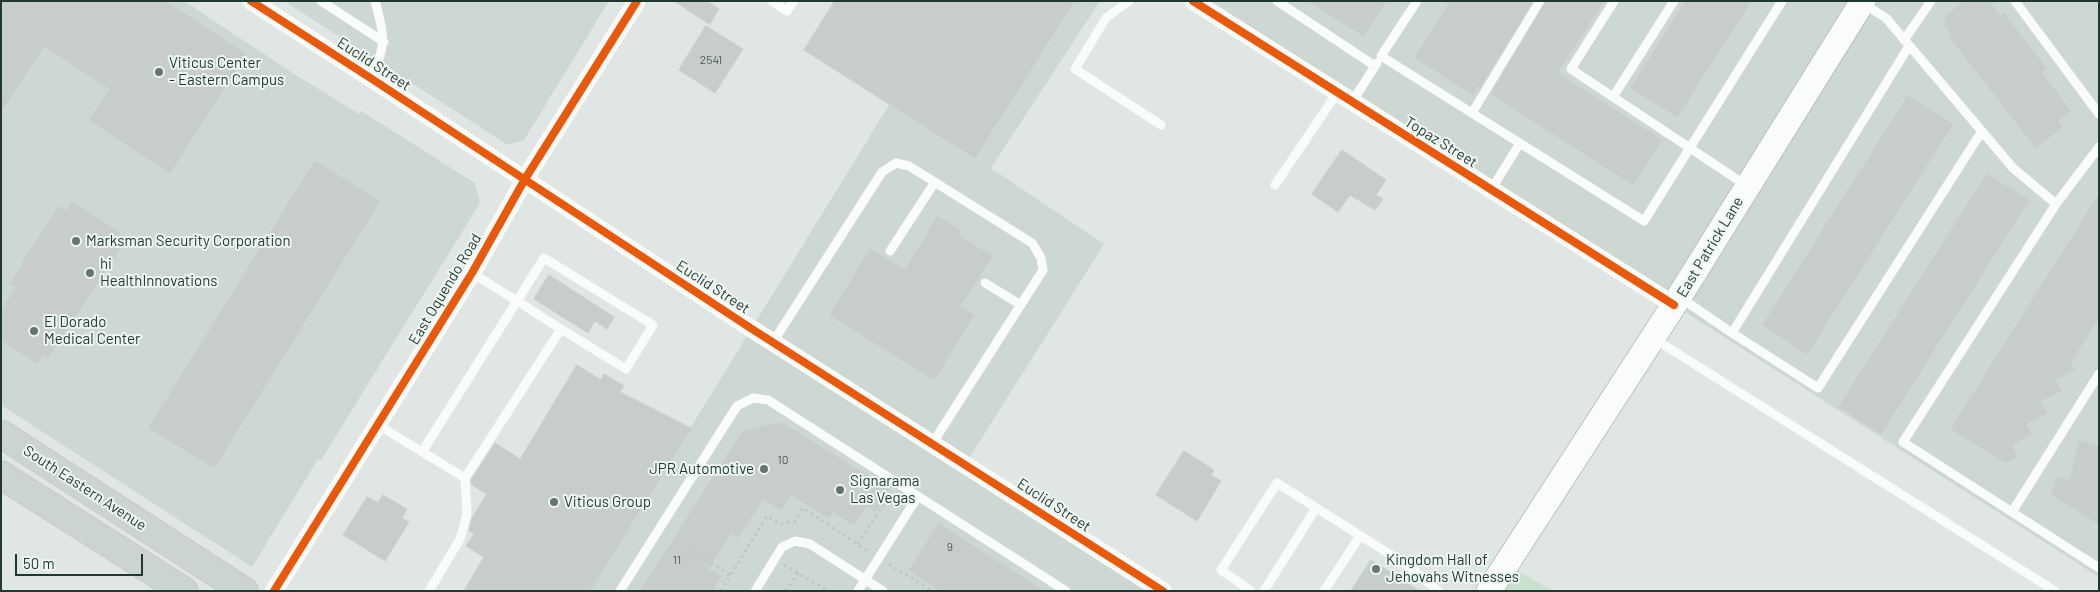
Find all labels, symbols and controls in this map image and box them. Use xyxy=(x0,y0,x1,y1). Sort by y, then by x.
street label: Euclid Street xyxy=(334,33,414,95)
house number: 2541 xyxy=(700,53,722,67)
place label: Viticus Center - Eastern Campus xyxy=(169,54,284,89)
marker: Viticus Center - Eastern Campus xyxy=(153,66,165,78)
street label: Topaz Street xyxy=(1401,113,1481,171)
street label: East Patrick Lane xyxy=(1673,193,1747,301)
street label: East Oquendo Road xyxy=(405,230,485,348)
place label: Marksman Security Corporation xyxy=(86,232,291,250)
marker: Marksman Security Corporation xyxy=(70,235,82,247)
place label: hi HealthInnovations xyxy=(100,255,218,290)
street label: Euclid Street xyxy=(673,256,753,318)
marker: hi HealthInnovations xyxy=(84,267,96,279)
place label: El Dorado Medical Center xyxy=(44,313,141,348)
marker: El Dorado Medical Center xyxy=(28,325,40,337)
street label: South Eastern Avenue xyxy=(20,442,150,534)
house number: 10 xyxy=(778,453,788,467)
place label: JPR Automotive xyxy=(649,460,754,478)
marker: JPR Automotive xyxy=(758,463,770,475)
place label: Signarama Las Vegas xyxy=(850,472,920,507)
street label: Euclid Street xyxy=(1014,474,1094,536)
marker: Signarama Las Vegas xyxy=(834,484,846,496)
place label: Viticus Group xyxy=(564,493,651,511)
marker: Viticus Group xyxy=(548,496,560,508)
house number: 9 xyxy=(947,540,953,554)
scale bar xyxy=(18,544,145,576)
place label: Kingdom Hall of Jehovahs Witnesses xyxy=(1386,551,1519,586)
house number: 11 xyxy=(673,553,681,567)
text: 50 m xyxy=(23,554,55,572)
marker: Kingdom Hall of Jehovahs Witnesses xyxy=(1370,563,1382,575)

